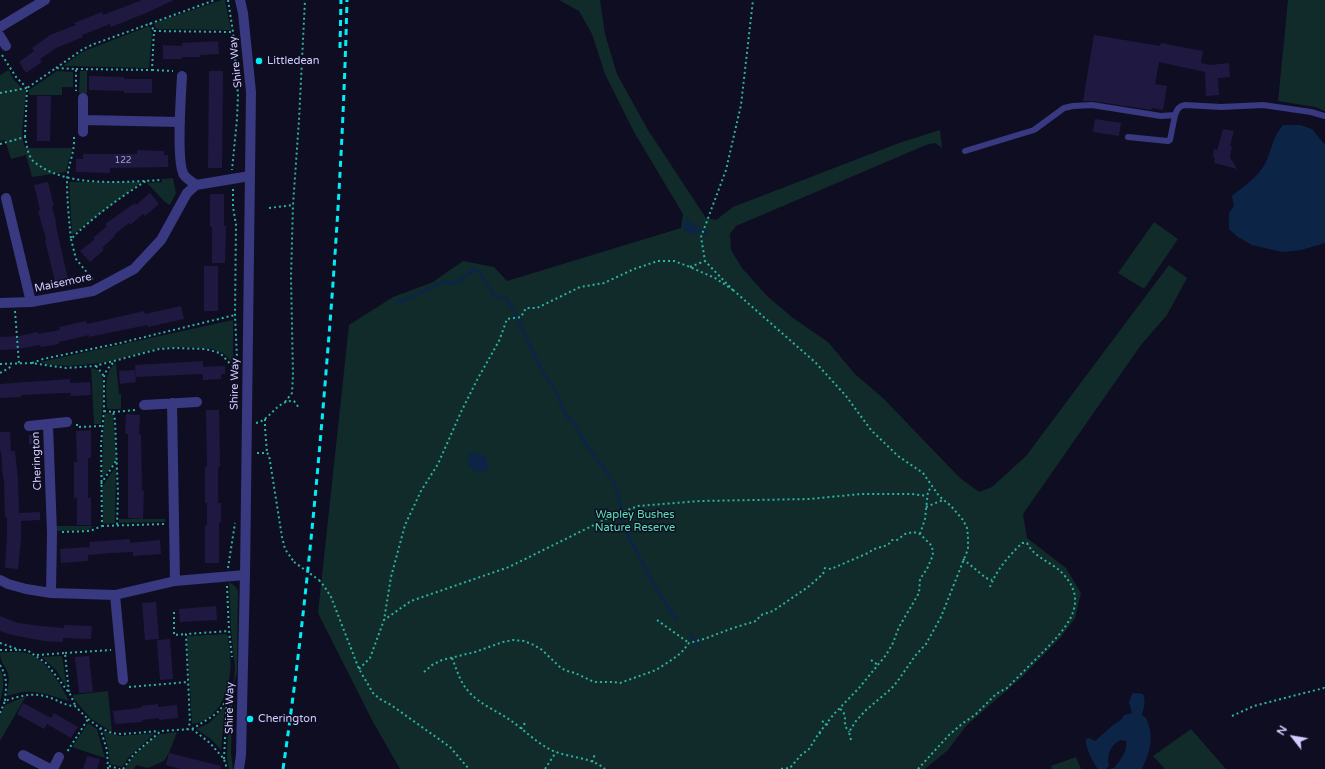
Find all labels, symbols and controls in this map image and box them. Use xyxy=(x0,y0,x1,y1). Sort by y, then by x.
street label: Shire Way xyxy=(227,35,245,89)
place label: Littledean xyxy=(267,54,319,68)
marker: Littledean xyxy=(254,56,264,66)
house number: 122 xyxy=(115,156,131,166)
street label: Maisemore xyxy=(33,271,93,295)
street label: Shire Way xyxy=(228,358,242,410)
street label: Cherington xyxy=(29,431,45,491)
park label: Wapley Bushes Nature Reserve xyxy=(595,508,675,534)
street label: Shire Way xyxy=(223,682,237,734)
place label: Cherington xyxy=(258,712,317,726)
marker: Cherington xyxy=(245,714,255,724)
north arrow xyxy=(1273,717,1313,757)
text: N xyxy=(1274,723,1290,738)

